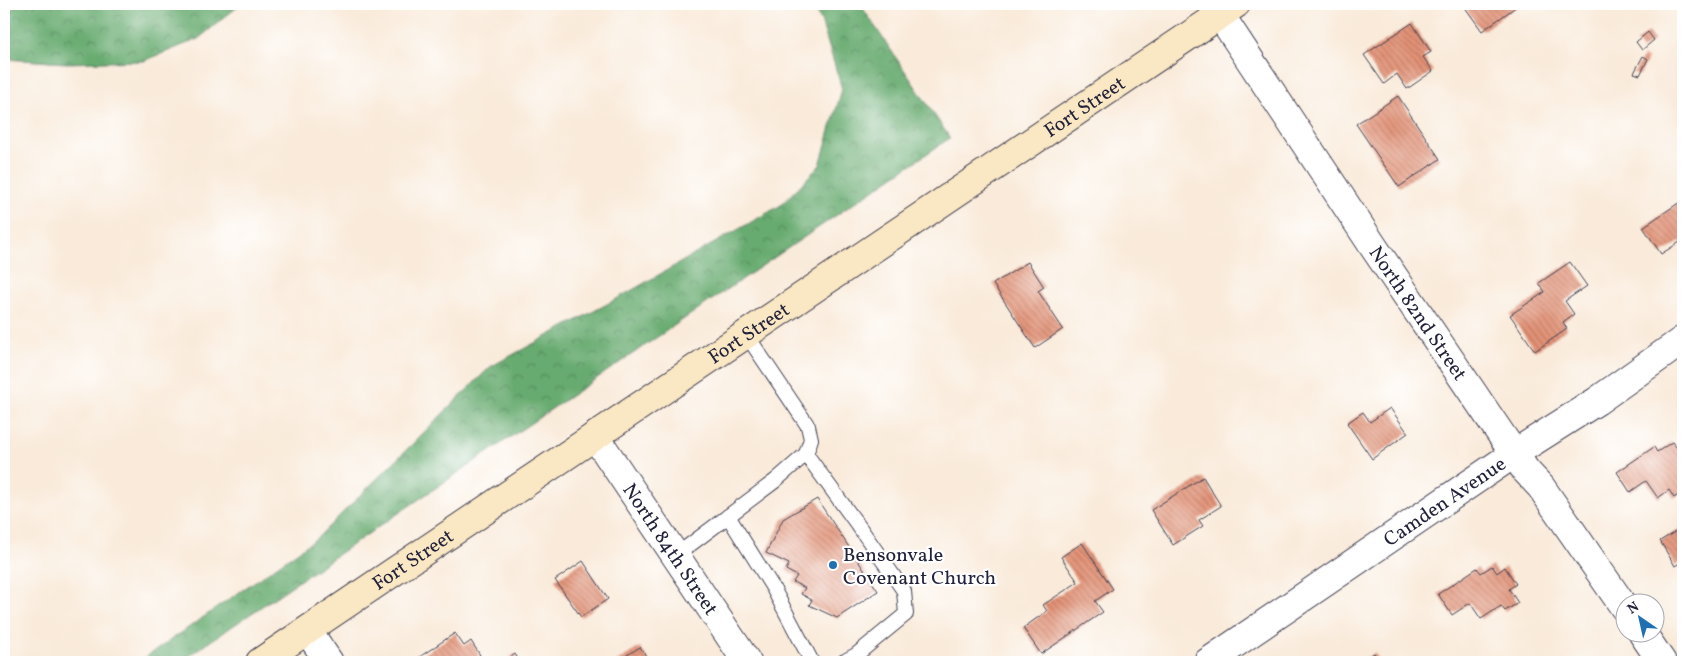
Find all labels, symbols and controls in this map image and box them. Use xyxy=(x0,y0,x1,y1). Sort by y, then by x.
street label: Fort Street xyxy=(1039,70,1132,146)
street label: North 82nd Street xyxy=(1361,241,1473,387)
street label: Fort Street xyxy=(703,297,796,372)
street label: Camden Avenue xyxy=(1379,451,1512,554)
street label: North 84th Street xyxy=(615,478,724,622)
street label: Fort Street xyxy=(367,523,460,598)
place label: Bensonvale Covenant Church xyxy=(843,542,996,593)
marker: Bensonvale Covenant Church xyxy=(827,559,839,571)
north arrow xyxy=(1614,594,1664,644)
text: N xyxy=(1624,598,1643,619)

